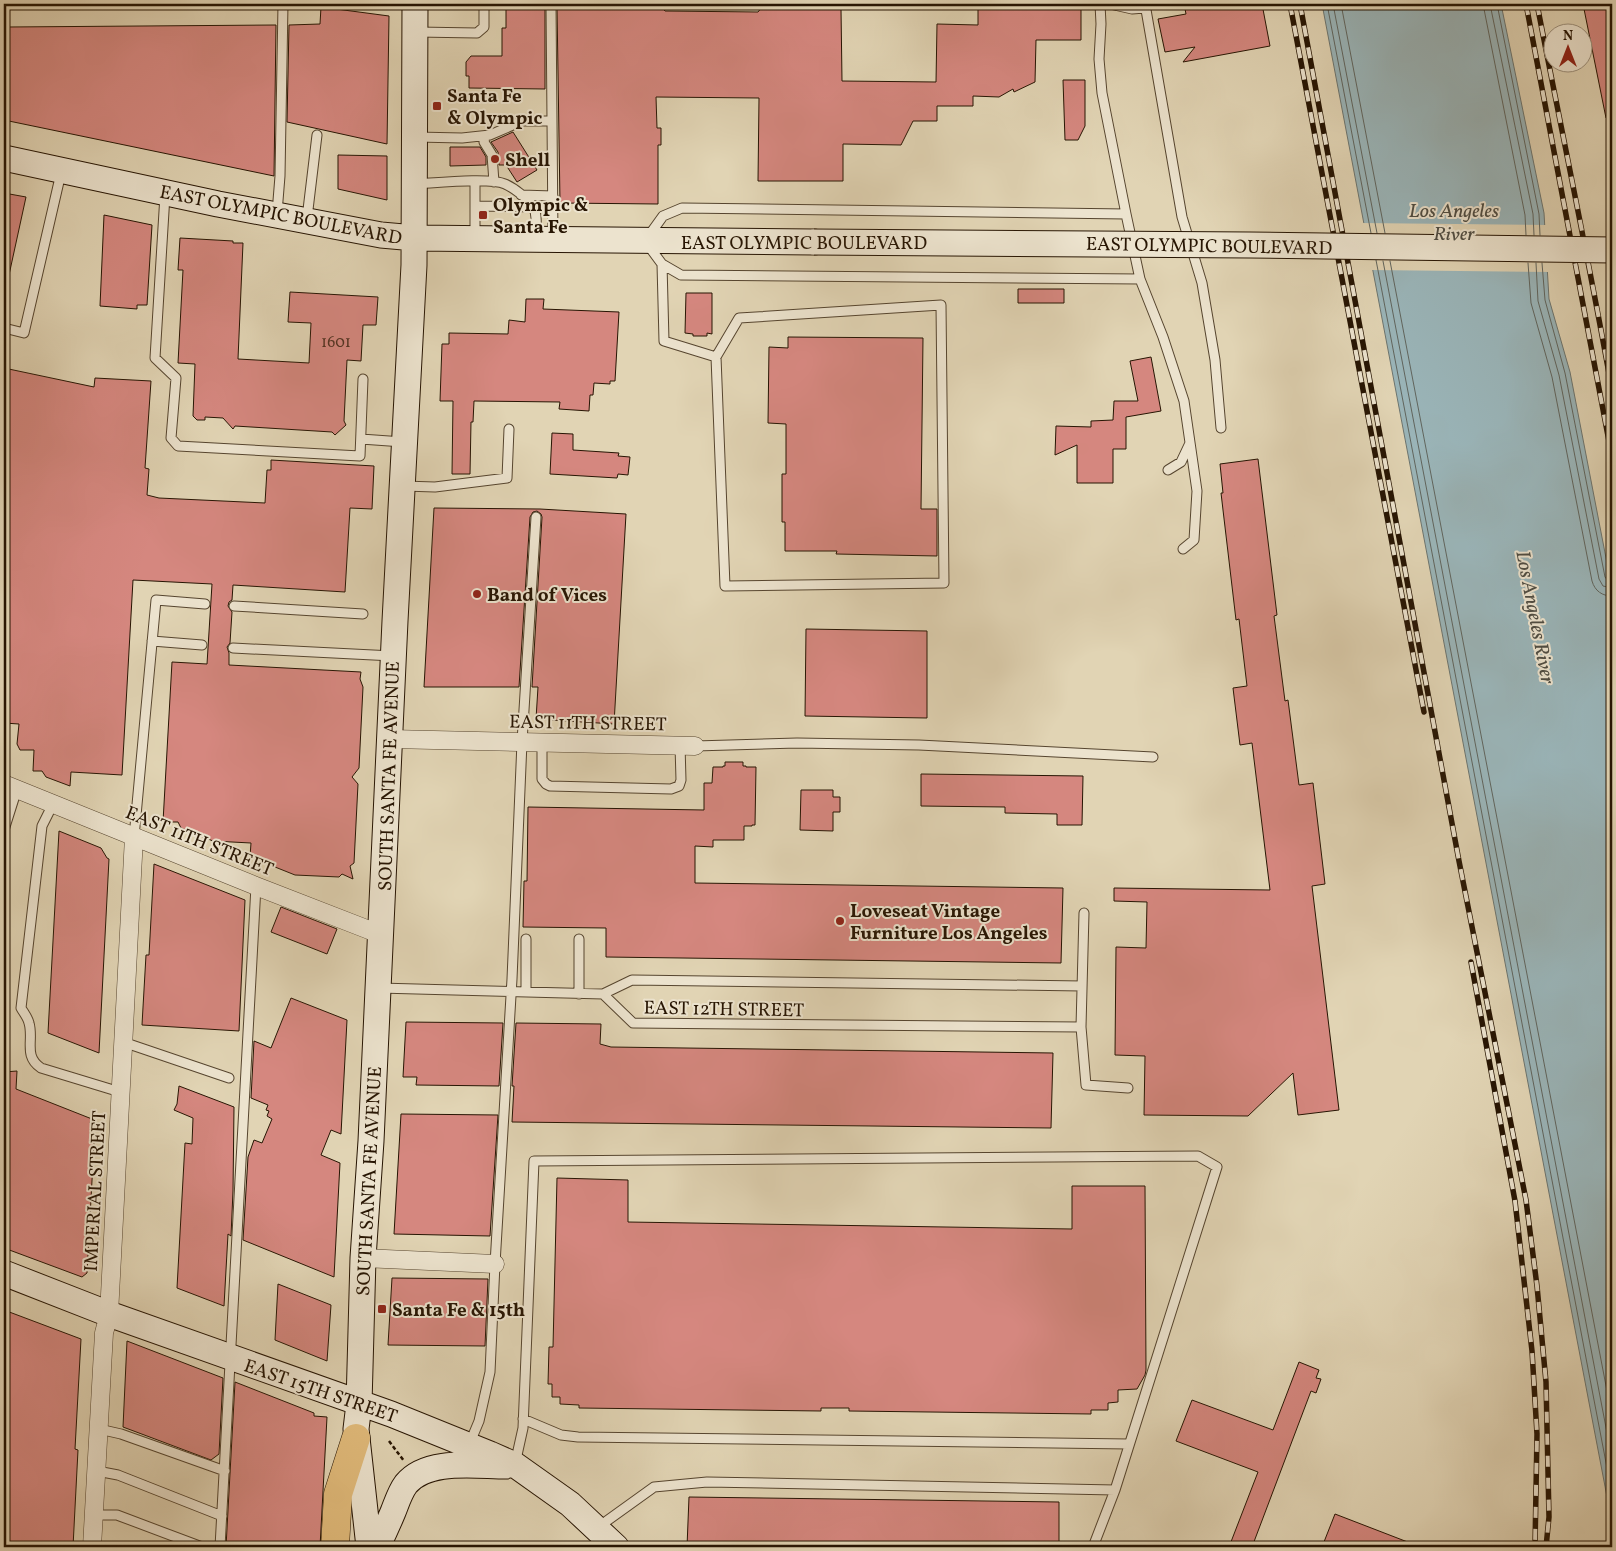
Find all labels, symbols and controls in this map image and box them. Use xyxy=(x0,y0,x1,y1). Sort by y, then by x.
north arrow xyxy=(1544,22,1594,72)
text: N xyxy=(1563,27,1573,46)
place label: Santa Fe & Olympic xyxy=(447,84,542,132)
marker: Santa Fe & Olympic xyxy=(431,100,443,112)
place label: Shell xyxy=(505,148,550,174)
marker: Shell xyxy=(489,153,501,165)
street label: EAST OLYMPIC BOULEVARD xyxy=(157,180,404,252)
place label: Olympic & Santa Fe xyxy=(493,193,588,241)
water label: Los Angeles River xyxy=(1409,198,1500,249)
marker: Olympic & Santa Fe xyxy=(477,209,489,221)
street label: EAST OLYMPIC BOULEVARD xyxy=(681,231,927,257)
street label: EAST OLYMPIC BOULEVARD xyxy=(1086,232,1333,262)
house number: 1601 xyxy=(321,332,351,354)
water label: Los Angeles River xyxy=(1507,548,1561,687)
place label: Band of Vices xyxy=(487,583,607,609)
marker: Band of Vices xyxy=(471,588,483,600)
street label: SOUTH SANTA FE AVENUE xyxy=(373,661,407,891)
street label: EAST 11TH STREET xyxy=(509,710,667,738)
street label: EAST 11TH STREET xyxy=(121,800,277,883)
place label: Loveseat Vintage Furniture Los Angeles xyxy=(850,899,1048,947)
marker: Loveseat Vintage Furniture Los Angeles xyxy=(834,915,846,927)
street label: EAST 12TH STREET xyxy=(643,996,804,1024)
street label: SOUTH SANTA FE AVENUE xyxy=(351,1066,389,1297)
street label: IMPERIAL STREET xyxy=(79,1110,113,1272)
place label: Santa Fe & 15th xyxy=(392,1298,525,1324)
marker: Santa Fe & 15th xyxy=(376,1303,388,1315)
street label: EAST 15TH STREET xyxy=(240,1353,401,1430)

